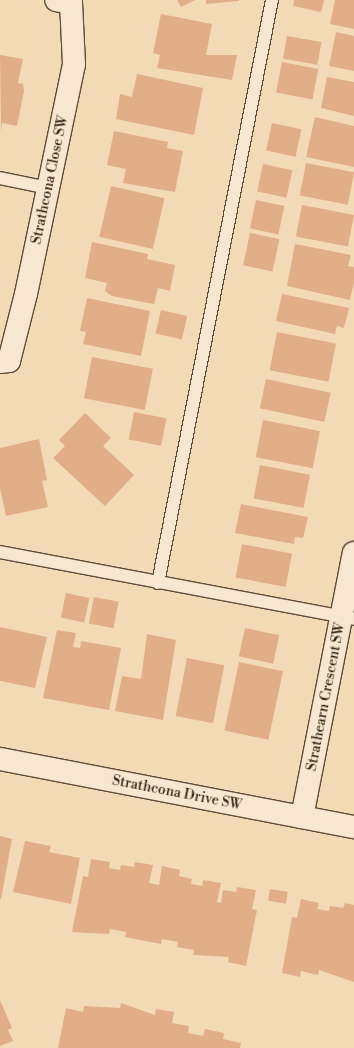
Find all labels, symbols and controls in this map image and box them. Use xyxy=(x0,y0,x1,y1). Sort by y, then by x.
street label: Strathcona Close SW xyxy=(28,114,72,246)
street label: Strathearn Crescent SW xyxy=(303,621,349,773)
street label: Strathcona Drive SW xyxy=(111,772,243,814)

